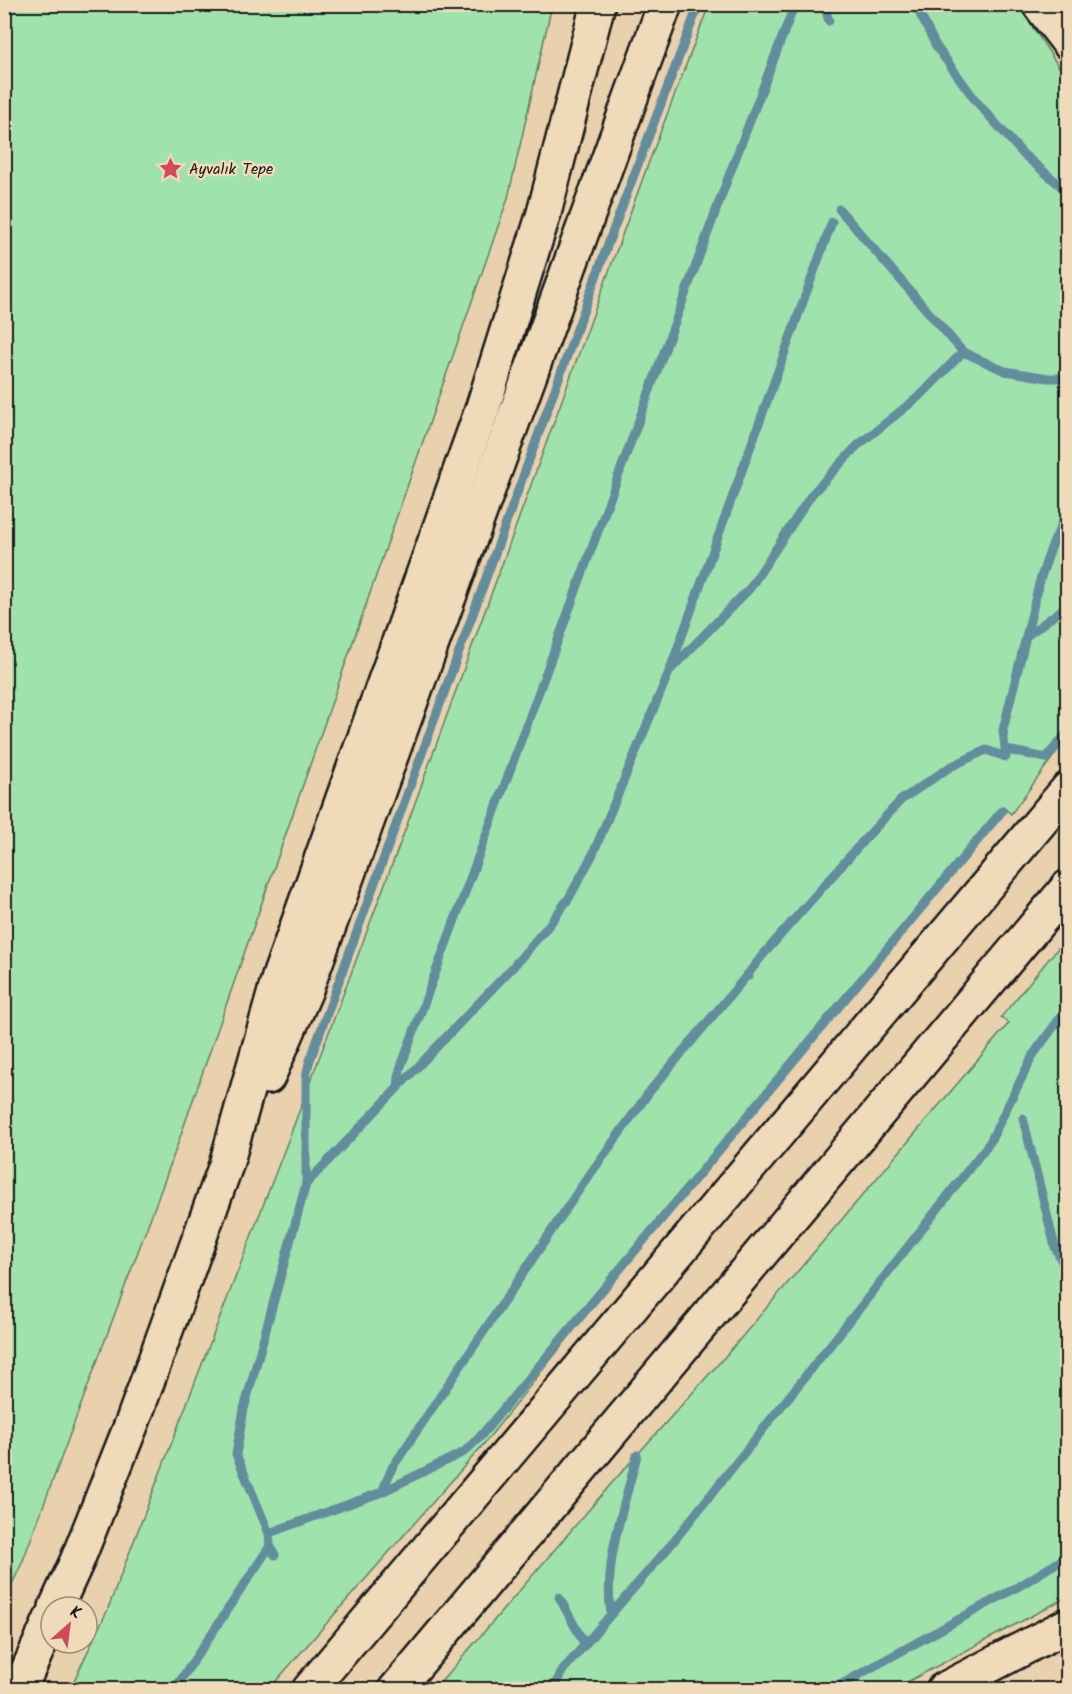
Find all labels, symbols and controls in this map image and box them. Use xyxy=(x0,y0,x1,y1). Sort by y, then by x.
place icon: Ayvalık Tepe xyxy=(158,156,184,182)
place label: Ayvalık Tepe xyxy=(189,157,273,182)
north arrow xyxy=(39,1595,99,1655)
text: K xyxy=(65,1600,86,1627)

